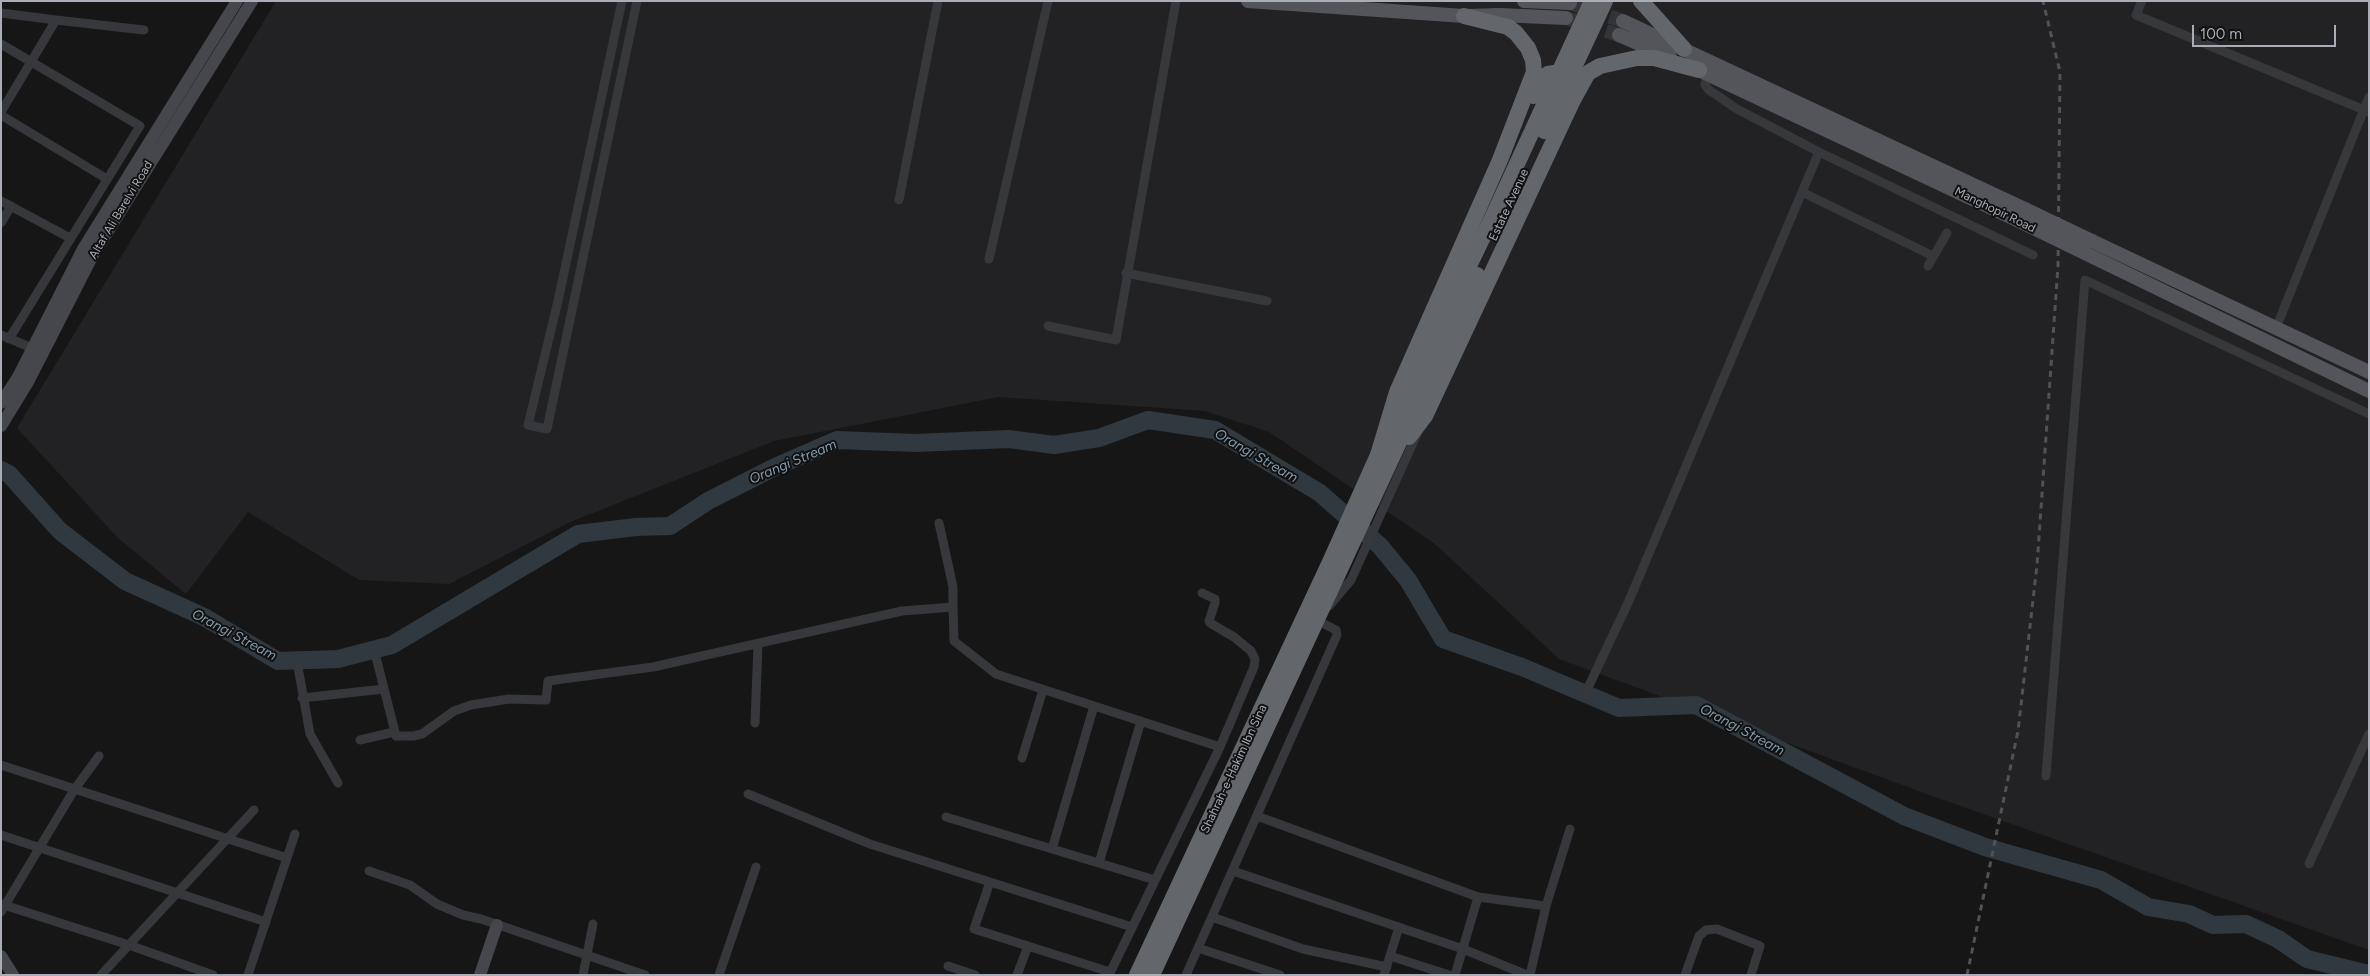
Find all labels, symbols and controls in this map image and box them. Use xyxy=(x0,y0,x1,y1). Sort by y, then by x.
scale bar xyxy=(2195,15,2339,47)
text: 100 m xyxy=(2200,25,2242,43)
street label: Altaf Ali Barelvi Road xyxy=(86,158,156,262)
street label: Estate Avenue xyxy=(1486,167,1532,243)
street label: Manghopir Road xyxy=(1952,184,2038,236)
water label: Orangi Stream xyxy=(1211,425,1301,487)
water label: Orangi Stream xyxy=(747,436,839,488)
water label: Orangi Stream xyxy=(189,606,279,664)
water label: Orangi Stream xyxy=(1697,701,1787,759)
street label: Shahrah-e-Hakim Ibn Sina xyxy=(1198,702,1270,836)

